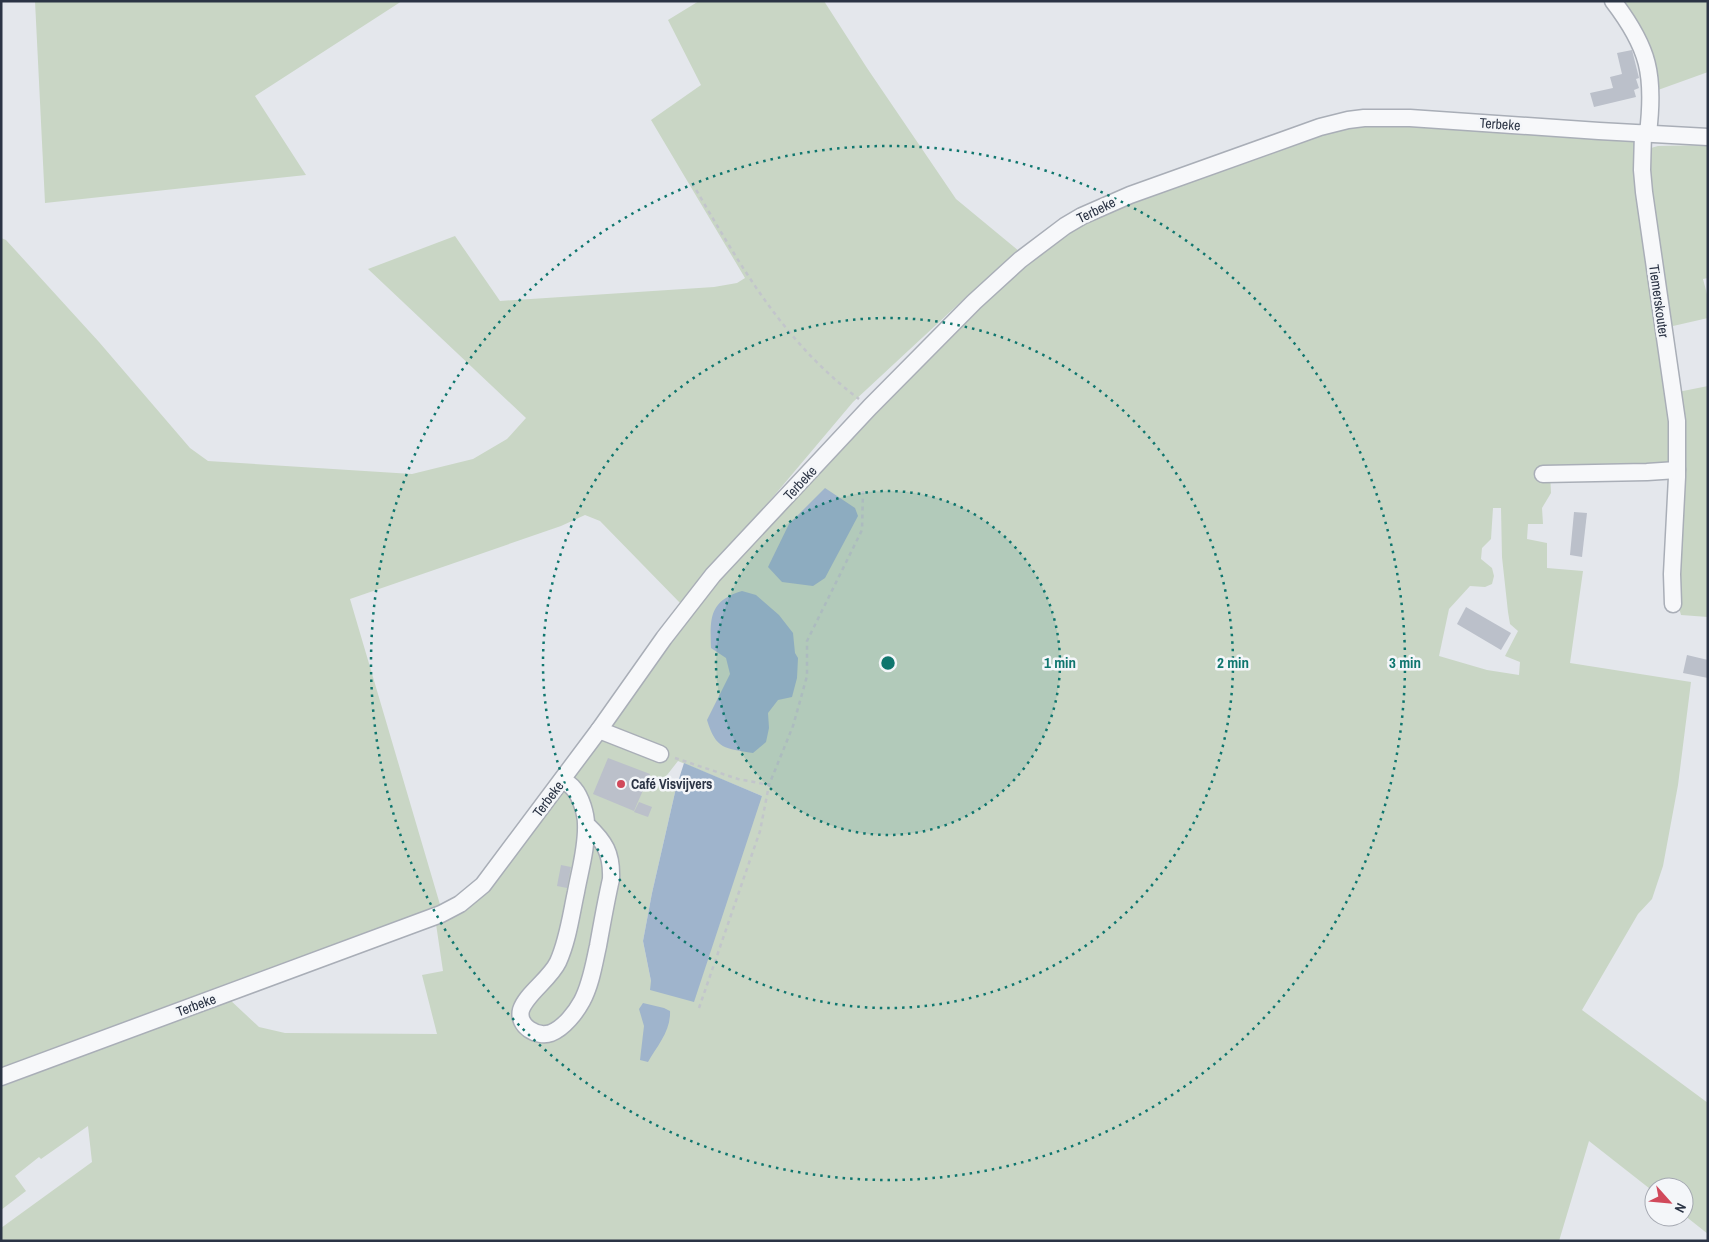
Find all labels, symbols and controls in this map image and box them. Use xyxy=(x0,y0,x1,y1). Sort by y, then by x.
street label: Terbeke xyxy=(1479,114,1521,134)
street label: Terbeke xyxy=(1074,193,1118,227)
street label: Tiemerskouter xyxy=(1645,263,1673,339)
street label: Terbeke xyxy=(779,462,821,504)
text: 1 min xyxy=(1044,652,1076,673)
text: 2 min xyxy=(1217,652,1249,673)
text: 3 min xyxy=(1389,652,1421,673)
centre of rings xyxy=(879,654,897,672)
place label: Café Visvijvers xyxy=(631,775,713,793)
street label: Terbeke xyxy=(529,777,567,821)
marker: Café Visvijvers xyxy=(615,778,627,790)
street label: Terbeke xyxy=(174,990,218,1020)
north arrow xyxy=(1644,1177,1694,1227)
text: N xyxy=(1671,1200,1690,1216)

